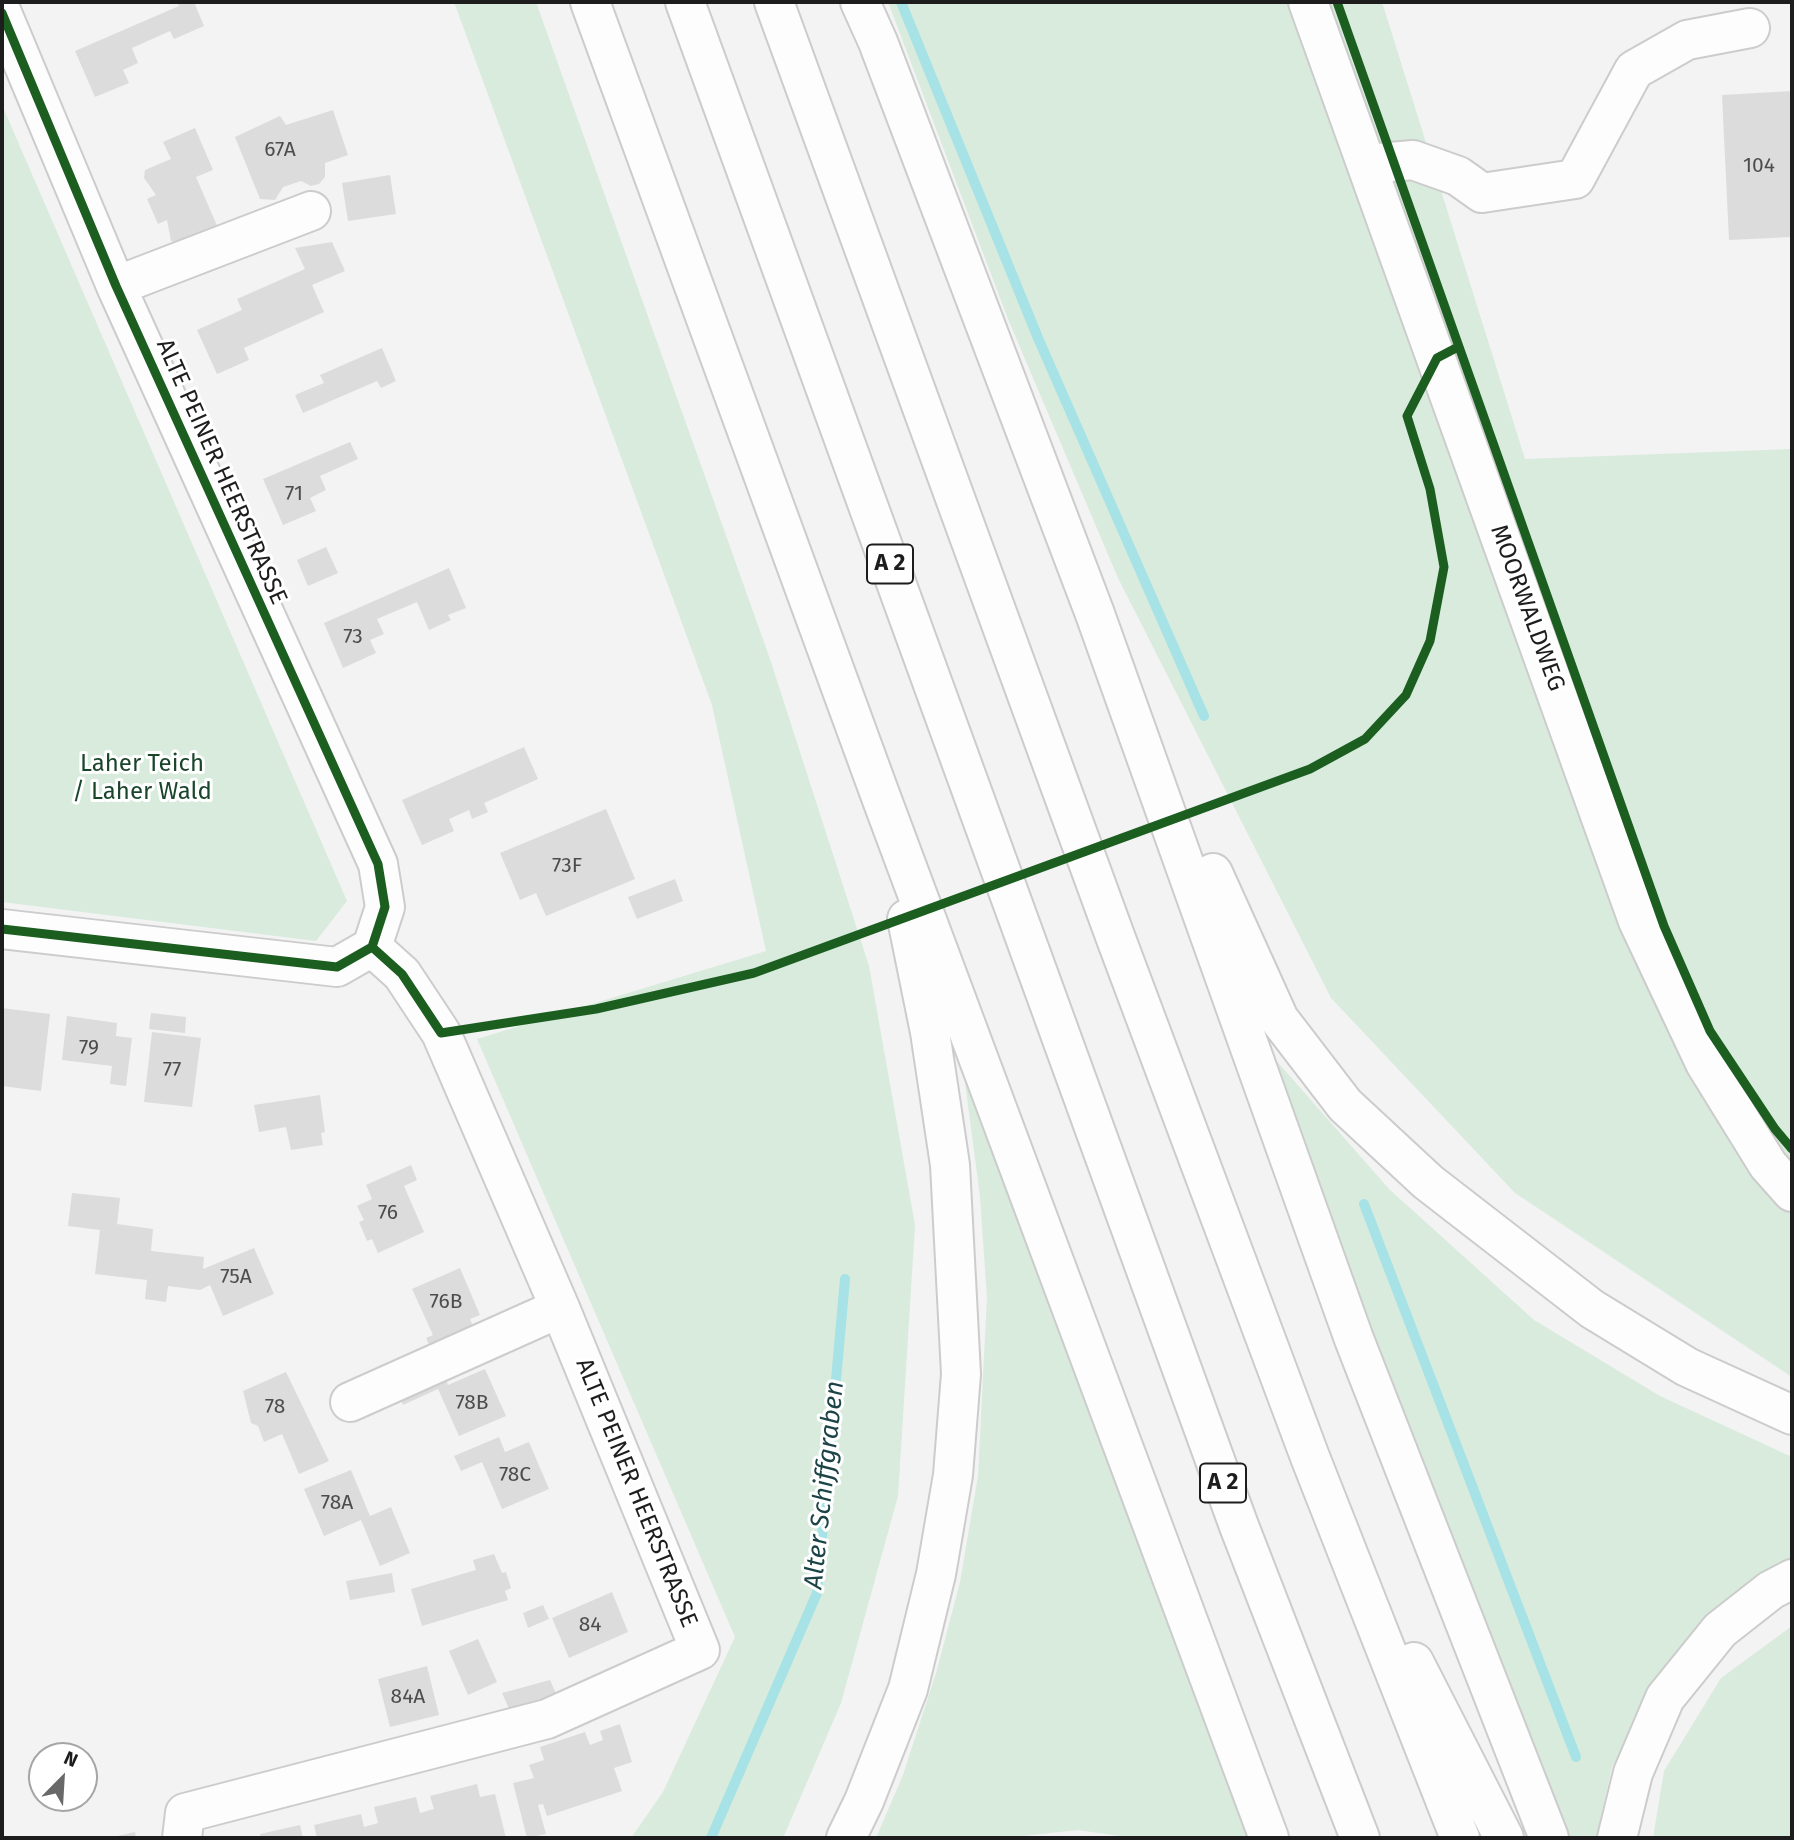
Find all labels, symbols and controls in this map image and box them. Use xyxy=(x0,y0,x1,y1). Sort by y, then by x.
house number: 67A xyxy=(264,137,296,163)
house number: 104 xyxy=(1743,153,1775,179)
street label: ALTE PEINER HEERSTRASSE xyxy=(149,335,293,609)
house number: 71 xyxy=(285,481,303,507)
street label: MOORWALDWEG xyxy=(1484,521,1570,695)
road number: A 2 xyxy=(867,544,913,584)
house number: 73 xyxy=(343,624,363,650)
park label: Laher Teich / Laher Wald xyxy=(72,750,212,806)
house number: 73F xyxy=(552,853,582,879)
house number: 79 xyxy=(79,1035,99,1061)
house number: 77 xyxy=(163,1057,181,1083)
house number: 76 xyxy=(378,1200,398,1226)
house number: 75A xyxy=(220,1264,252,1290)
house number: 76B xyxy=(430,1289,462,1315)
street label: ALTE PEINER HEERSTRASSE xyxy=(569,1354,703,1632)
water label: Alter Schiffgraben xyxy=(799,1379,851,1591)
house number: 78B xyxy=(455,1390,489,1416)
house number: 78 xyxy=(265,1394,285,1420)
house number: 78C xyxy=(499,1462,531,1488)
road number: A 2 xyxy=(1200,1464,1246,1502)
house number: 78A xyxy=(321,1490,353,1516)
house number: 84 xyxy=(579,1612,601,1638)
house number: 84A xyxy=(391,1684,425,1710)
north arrow xyxy=(28,1742,98,1812)
text: N xyxy=(60,1746,81,1772)

